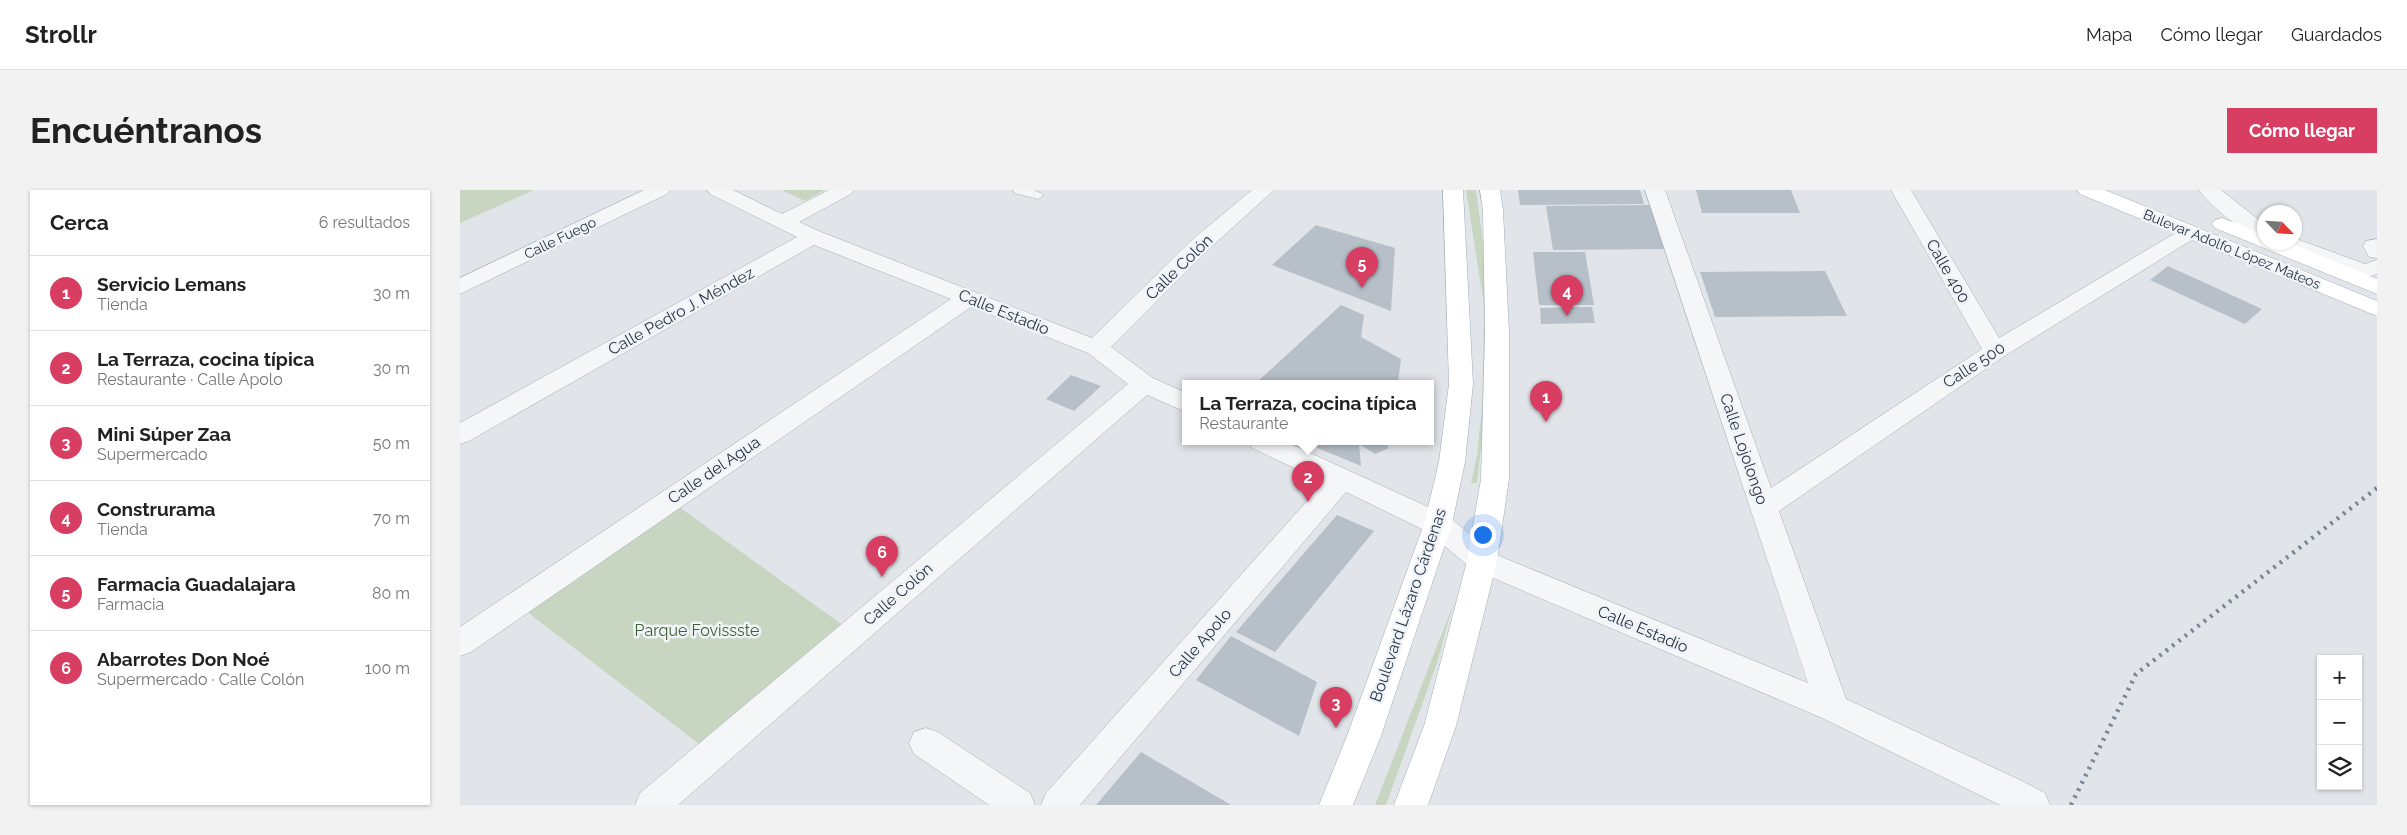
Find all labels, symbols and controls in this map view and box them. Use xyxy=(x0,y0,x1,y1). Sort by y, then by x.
text: Strollr xyxy=(25,20,97,49)
text: Mapa xyxy=(2086,24,2132,45)
text: Cómo llegar xyxy=(2160,24,2263,45)
text: Guardados xyxy=(2291,24,2382,45)
button: Cómo llegar xyxy=(2227,108,2377,153)
text: Encuéntranos xyxy=(30,110,262,151)
north arrow xyxy=(2257,205,2302,250)
street label: Bulevar Adolfo López Mateos xyxy=(2141,206,2323,292)
text: Cerca xyxy=(50,210,109,235)
text: 6 resultados xyxy=(319,213,410,232)
street label: Calle Fuego xyxy=(521,214,599,262)
street label: Calle Colón xyxy=(1142,230,1216,304)
street label: Calle 400 xyxy=(1922,236,1974,306)
pin: 5 xyxy=(1346,247,1378,288)
street label: Calle Pedro J. Méndez xyxy=(605,263,757,359)
text: Servicio Lemans xyxy=(97,273,246,295)
pin: 4 xyxy=(1551,275,1583,316)
text: 1 xyxy=(62,284,70,303)
text: 30 m xyxy=(373,284,410,303)
street label: Calle Estadio xyxy=(956,285,1052,339)
text: Tienda xyxy=(97,295,148,314)
street label: Calle 500 xyxy=(1939,338,2009,392)
text: La Terraza, cocina típica xyxy=(97,348,314,370)
text: 2 xyxy=(61,359,71,378)
text: 30 m xyxy=(373,359,410,378)
text: Restaurante · Calle Apolo xyxy=(97,370,283,389)
popup xyxy=(1182,380,1434,445)
pin: 1 xyxy=(1530,381,1562,422)
street label: Calle Lojolongo xyxy=(1716,391,1772,507)
text: La Terraza, cocina típica xyxy=(1199,392,1417,414)
text: Restaurante xyxy=(1199,414,1288,433)
text: Mini Súper Zaa xyxy=(97,423,231,445)
street label: Calle del Agua xyxy=(664,432,764,508)
text: 3 xyxy=(62,434,70,453)
text: 50 m xyxy=(373,434,410,453)
text: Supermercado xyxy=(97,445,208,464)
pin: 2 xyxy=(1292,461,1324,502)
text: Construrama xyxy=(97,498,216,520)
street label: Boulevard Lázaro Cárdenas xyxy=(1366,505,1450,704)
text: 4 xyxy=(61,509,71,528)
text: 70 m xyxy=(373,509,410,528)
text: Tienda xyxy=(97,520,148,539)
your location xyxy=(1470,522,1496,548)
pin: 6 xyxy=(866,536,898,577)
street label: Calle Colón xyxy=(859,559,937,629)
text: Farmacia Guadalajara xyxy=(97,573,296,595)
text: 5 xyxy=(62,584,70,603)
text: 80 m xyxy=(372,584,410,603)
text: Farmacia xyxy=(97,595,164,614)
street label: Calle Estadio xyxy=(1595,601,1691,657)
street label: Calle Apolo xyxy=(1165,605,1235,681)
park label: Parque Fovissste xyxy=(635,621,759,640)
text: Abarrotes Don Noé xyxy=(97,648,270,670)
map controls xyxy=(2317,655,2362,790)
button: + xyxy=(2317,655,2362,700)
text: 6 xyxy=(61,659,71,678)
text: 100 m xyxy=(365,659,410,678)
text: Supermercado · Calle Colón xyxy=(97,670,304,689)
pin: 3 xyxy=(1320,687,1352,728)
button: − xyxy=(2317,700,2362,745)
button: layers xyxy=(2317,745,2362,790)

